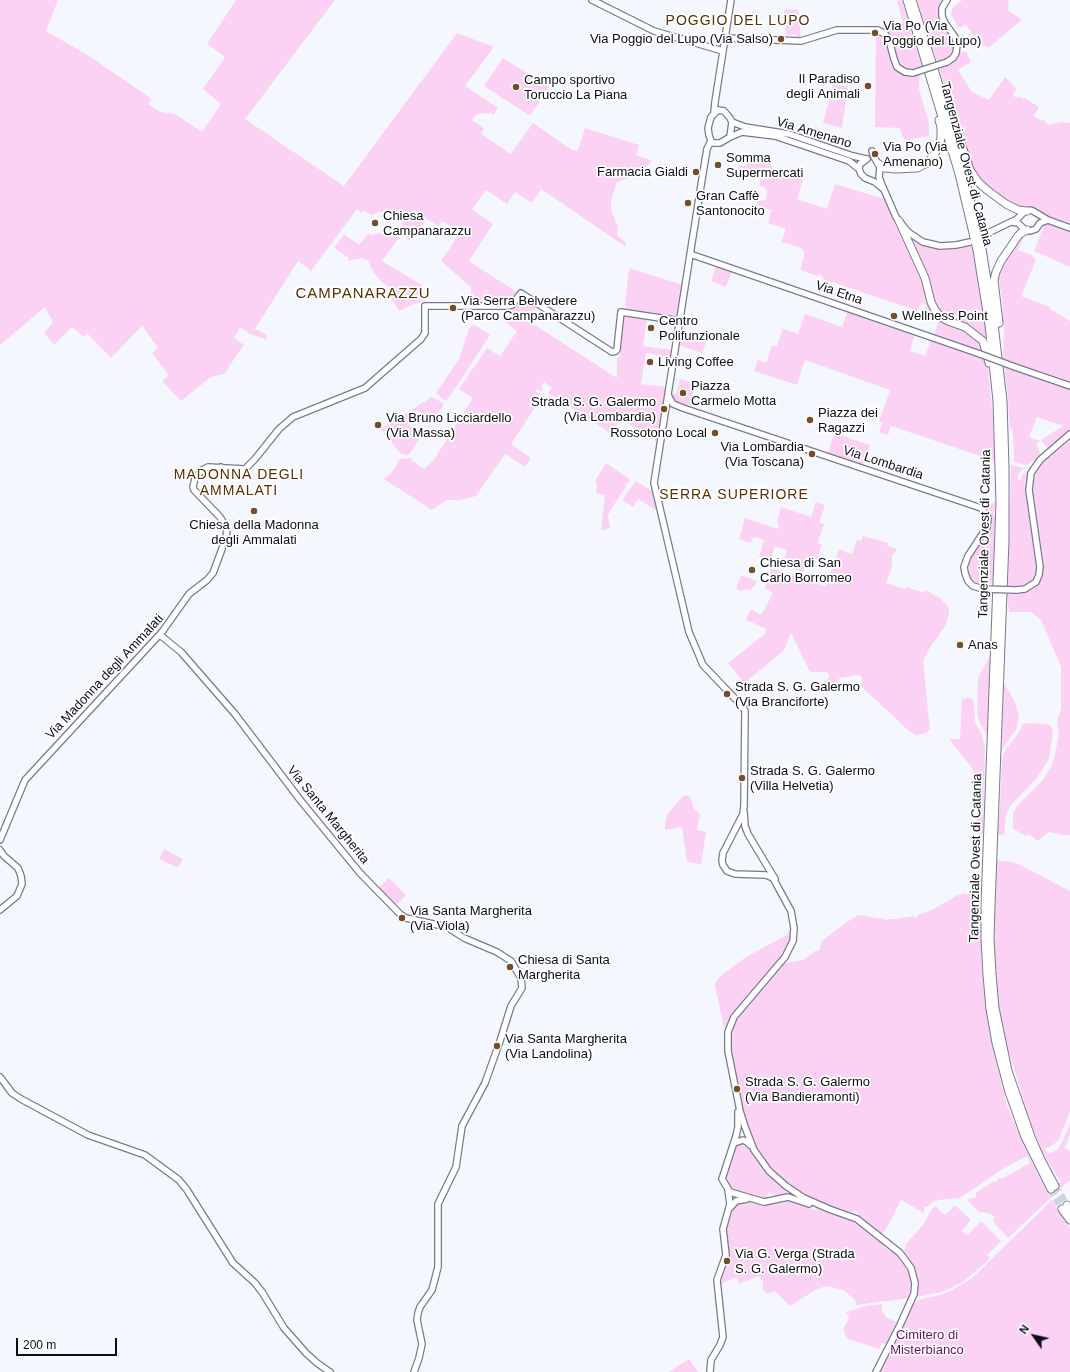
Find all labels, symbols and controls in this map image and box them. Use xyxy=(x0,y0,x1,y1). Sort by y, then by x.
district label: POGGIO DEL LUPO xyxy=(666,13,810,29)
place label: Via Po (Via Poggio del Lupo) xyxy=(883,18,981,49)
marker: Via Po (Via Poggio del Lupo) xyxy=(870,28,880,38)
place label: Via Poggio del Lupo (Via Salso) xyxy=(590,31,773,47)
marker: Via Poggio del Lupo (Via Salso) xyxy=(776,34,786,44)
place label: Il Paradiso degli Animali xyxy=(786,71,860,102)
place label: Campo sportivo Toruccio La Piana xyxy=(524,72,627,103)
street label: Tangenziale Ovest di Catania xyxy=(937,80,995,248)
marker: Il Paradiso degli Animali xyxy=(863,81,873,91)
marker: Campo sportivo Toruccio La Piana xyxy=(511,82,521,92)
street label: Via Amenano xyxy=(775,114,853,152)
place label: Via Po (Via Amenano) xyxy=(883,139,948,170)
marker: Via Po (Via Amenano) xyxy=(870,149,880,159)
place label: Somma Supermercati xyxy=(726,150,803,181)
marker: Somma Supermercati xyxy=(713,160,723,170)
place label: Farmacia Gialdi xyxy=(597,164,688,180)
marker: Farmacia Gialdi xyxy=(691,167,701,177)
place label: Gran Caffè Santonocito xyxy=(696,188,765,219)
marker: Gran Caffè Santonocito xyxy=(683,198,693,208)
place label: Chiesa Campanarazzu xyxy=(383,208,471,239)
marker: Chiesa Campanarazzu xyxy=(370,218,380,228)
street label: Via Etna xyxy=(813,278,865,308)
district label: CAMPANARAZZU xyxy=(295,285,431,303)
place label: Via Serra Belvedere (Parco Campanarazzu) xyxy=(461,293,595,324)
marker: Via Serra Belvedere (Parco Campanarazzu) xyxy=(448,303,458,313)
place label: Wellness Point xyxy=(902,308,988,324)
marker: Wellness Point xyxy=(889,311,899,321)
place label: Centro Polifunzionale xyxy=(659,313,740,344)
marker: Centro Polifunzionale xyxy=(646,323,656,333)
place label: Living Coffee xyxy=(658,354,734,370)
marker: Living Coffee xyxy=(645,357,655,367)
place label: Piazza Carmelo Motta xyxy=(691,378,776,409)
marker: Piazza Carmelo Motta xyxy=(678,388,688,398)
place label: Strada S. G. Galermo (Via Lombardia) xyxy=(531,394,656,425)
marker: Strada S. G. Galermo (Via Lombardia) xyxy=(659,404,669,414)
place label: Piazza dei Ragazzi xyxy=(818,405,878,436)
place label: Via Bruno Licciardello (Via Massa) xyxy=(386,410,511,441)
marker: Piazza dei Ragazzi xyxy=(805,415,815,425)
marker: Via Bruno Licciardello (Via Massa) xyxy=(373,420,383,430)
place label: Rossotono Local xyxy=(610,425,707,441)
marker: Rossotono Local xyxy=(710,428,720,438)
place label: Via Lombardia (Via Toscana) xyxy=(720,439,804,470)
street label: Via Lombardia xyxy=(841,443,925,483)
marker: Via Lombardia (Via Toscana) xyxy=(807,449,817,459)
street label: Tangenziale Ovest di Catania xyxy=(976,449,994,619)
district label: MADONNA DEGLI AMMALATI xyxy=(174,467,304,500)
district label: SERRA SUPERIORE xyxy=(659,487,809,503)
marker: Chiesa della Madonna degli Ammalati xyxy=(249,506,259,516)
place label: Chiesa della Madonna degli Ammalati xyxy=(189,517,319,548)
place label: Chiesa di San Carlo Borromeo xyxy=(760,555,852,586)
marker: Chiesa di San Carlo Borromeo xyxy=(747,565,757,575)
street label: Via Madonna degli Ammalati xyxy=(43,611,167,743)
place label: Anas xyxy=(968,637,998,653)
marker: Anas xyxy=(955,640,965,650)
place label: Strada S. G. Galermo (Via Branciforte) xyxy=(735,679,860,710)
marker: Strada S. G. Galermo (Via Branciforte) xyxy=(722,689,732,699)
street label: Via Santa Margherita xyxy=(284,763,372,867)
place label: Strada S. G. Galermo (Villa Helvetia) xyxy=(750,763,875,794)
marker: Strada S. G. Galermo (Villa Helvetia) xyxy=(737,773,747,783)
street label: Tangenziale Ovest di Catania xyxy=(967,773,985,943)
place label: Via Santa Margherita (Via Viola) xyxy=(410,903,532,934)
marker: Via Santa Margherita (Via Viola) xyxy=(397,913,407,923)
place label: Chiesa di Santa Margherita xyxy=(518,952,610,983)
marker: Chiesa di Santa Margherita xyxy=(505,962,515,972)
place label: Via Santa Margherita (Via Landolina) xyxy=(505,1031,627,1062)
marker: Via Santa Margherita (Via Landolina) xyxy=(492,1041,502,1051)
place label: Strada S. G. Galermo (Via Bandieramonti) xyxy=(745,1074,870,1105)
marker: Strada S. G. Galermo (Via Bandieramonti) xyxy=(732,1084,742,1094)
place label: Via G. Verga (Strada S. G. Galermo) xyxy=(735,1246,855,1277)
marker: Via G. Verga (Strada S. G. Galermo) xyxy=(722,1256,732,1266)
north arrow xyxy=(1014,1316,1054,1356)
text: N xyxy=(1017,1323,1031,1336)
park label: Cimitero di Misterbianco xyxy=(890,1327,964,1358)
scale bar xyxy=(18,1330,119,1356)
text: 200 m xyxy=(23,1338,56,1352)

